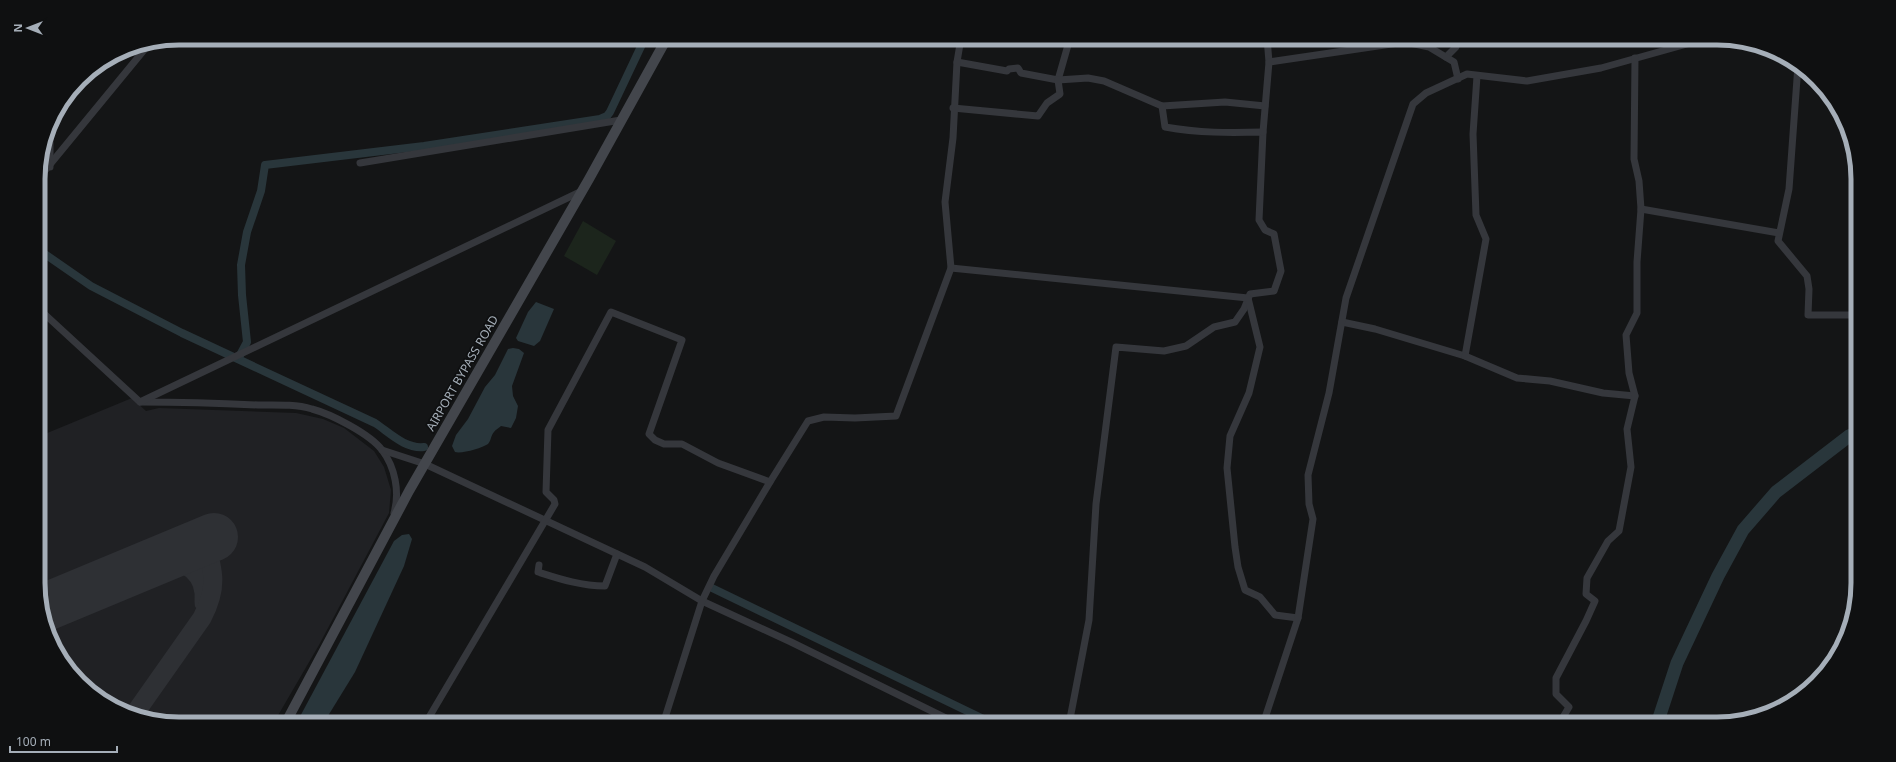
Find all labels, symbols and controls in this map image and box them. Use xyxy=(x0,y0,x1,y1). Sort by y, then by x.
north arrow xyxy=(8,8,48,48)
text: N xyxy=(10,24,25,32)
street label: AIRPORT BYPASS ROAD xyxy=(422,312,502,434)
scale bar xyxy=(10,728,117,754)
text: 100 m xyxy=(16,733,51,750)

